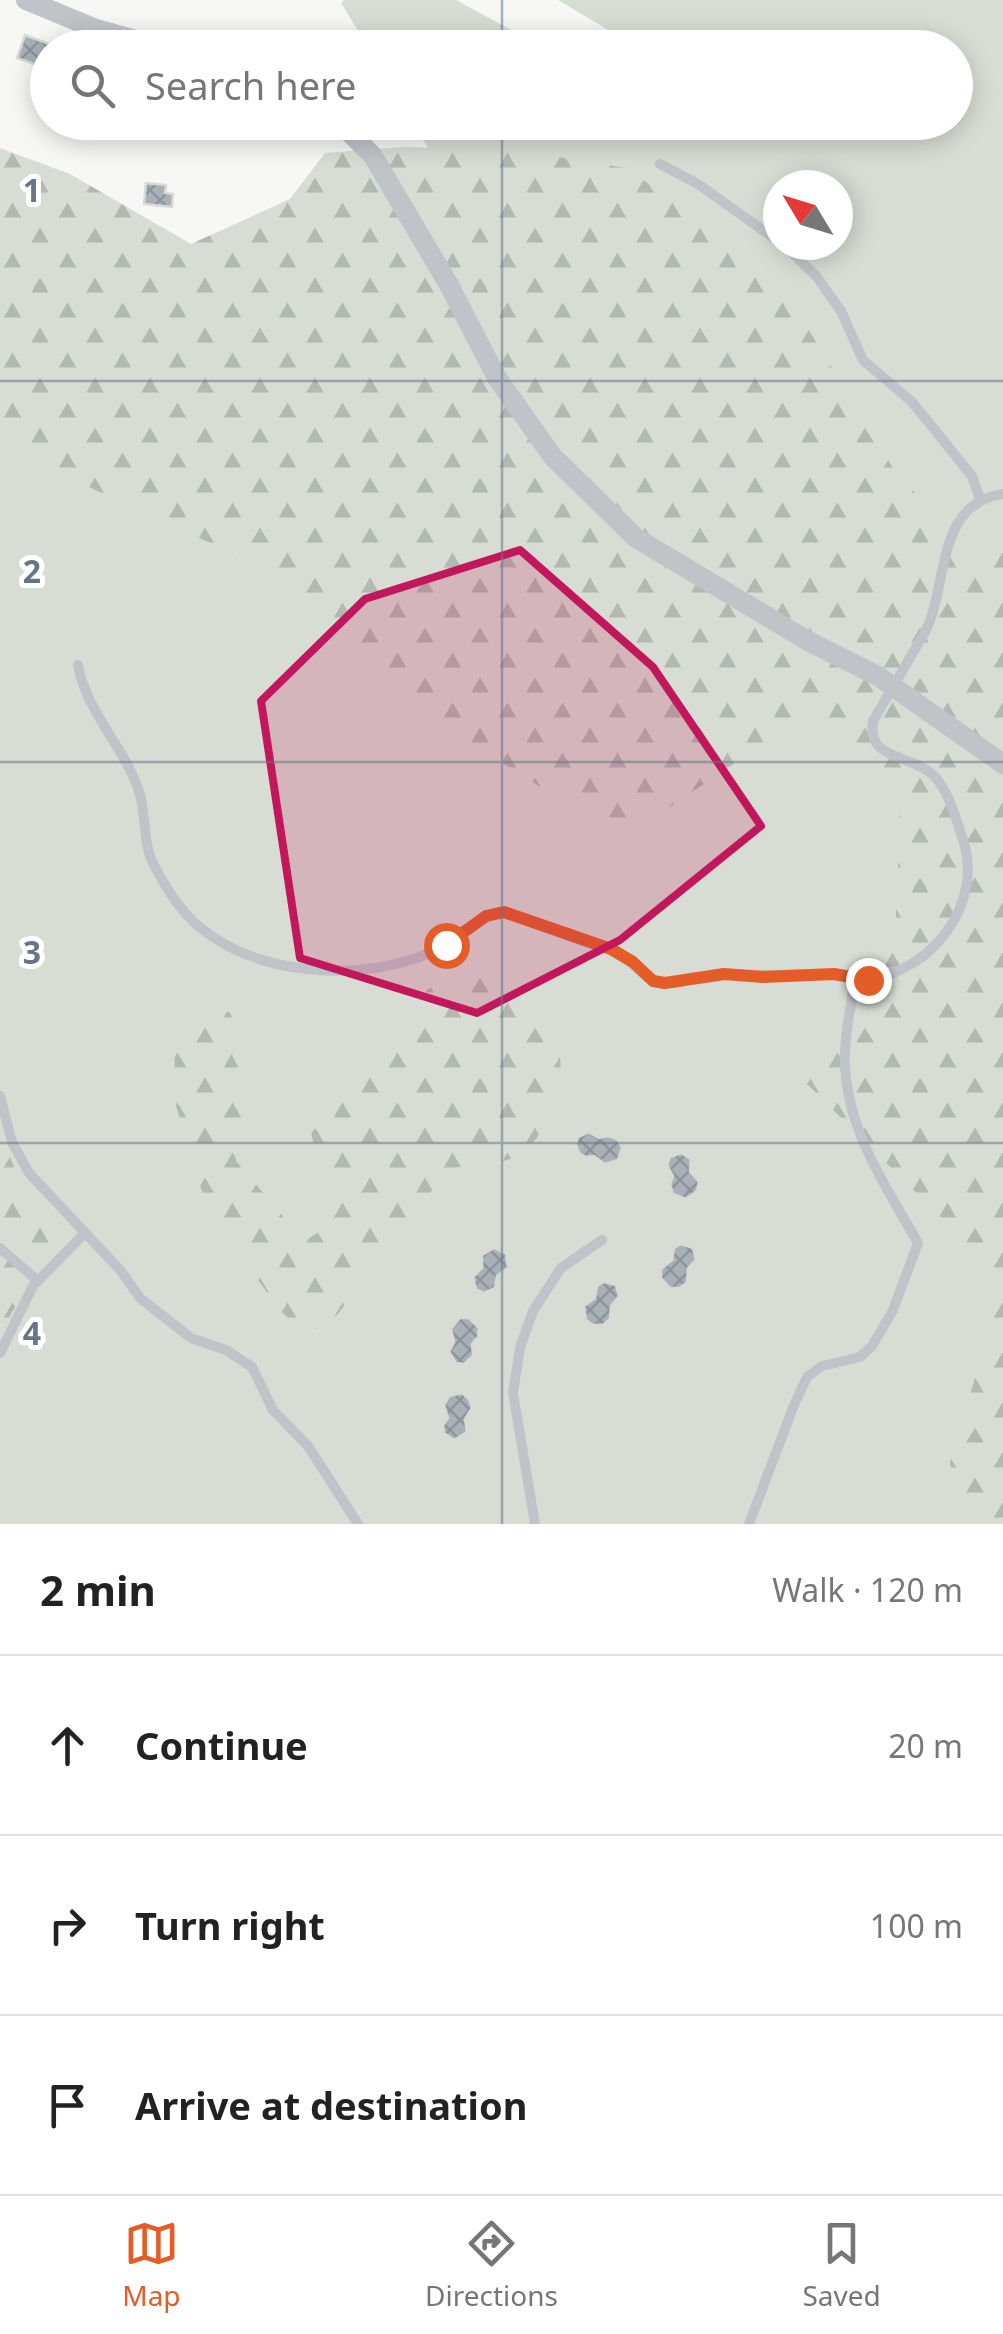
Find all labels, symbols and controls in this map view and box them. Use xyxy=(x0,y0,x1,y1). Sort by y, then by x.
search box xyxy=(30,30,973,140)
icon: search xyxy=(65,58,120,113)
text: Search here xyxy=(145,59,356,111)
text: 1 xyxy=(23,168,41,211)
north arrow xyxy=(763,170,853,260)
text: 2 xyxy=(23,549,41,592)
route start xyxy=(424,923,470,969)
text: 3 xyxy=(23,930,41,973)
route end xyxy=(846,958,892,1004)
text: 4 xyxy=(23,1311,41,1354)
text: 2 min xyxy=(40,1561,156,1618)
text: Walk · 120 m xyxy=(772,1568,963,1611)
icon: ahead xyxy=(40,1718,95,1773)
text: Continue xyxy=(135,1719,308,1771)
text: 20 m xyxy=(888,1724,963,1767)
icon: right xyxy=(40,1898,95,1953)
text: Turn right xyxy=(135,1899,325,1951)
text: 100 m xyxy=(870,1904,963,1947)
icon: arrive xyxy=(40,2078,95,2133)
text: Arrive at destination xyxy=(135,2079,527,2131)
tab: Map xyxy=(122,2216,181,2314)
tab: Directions xyxy=(425,2216,558,2314)
tab: Saved xyxy=(802,2216,881,2314)

